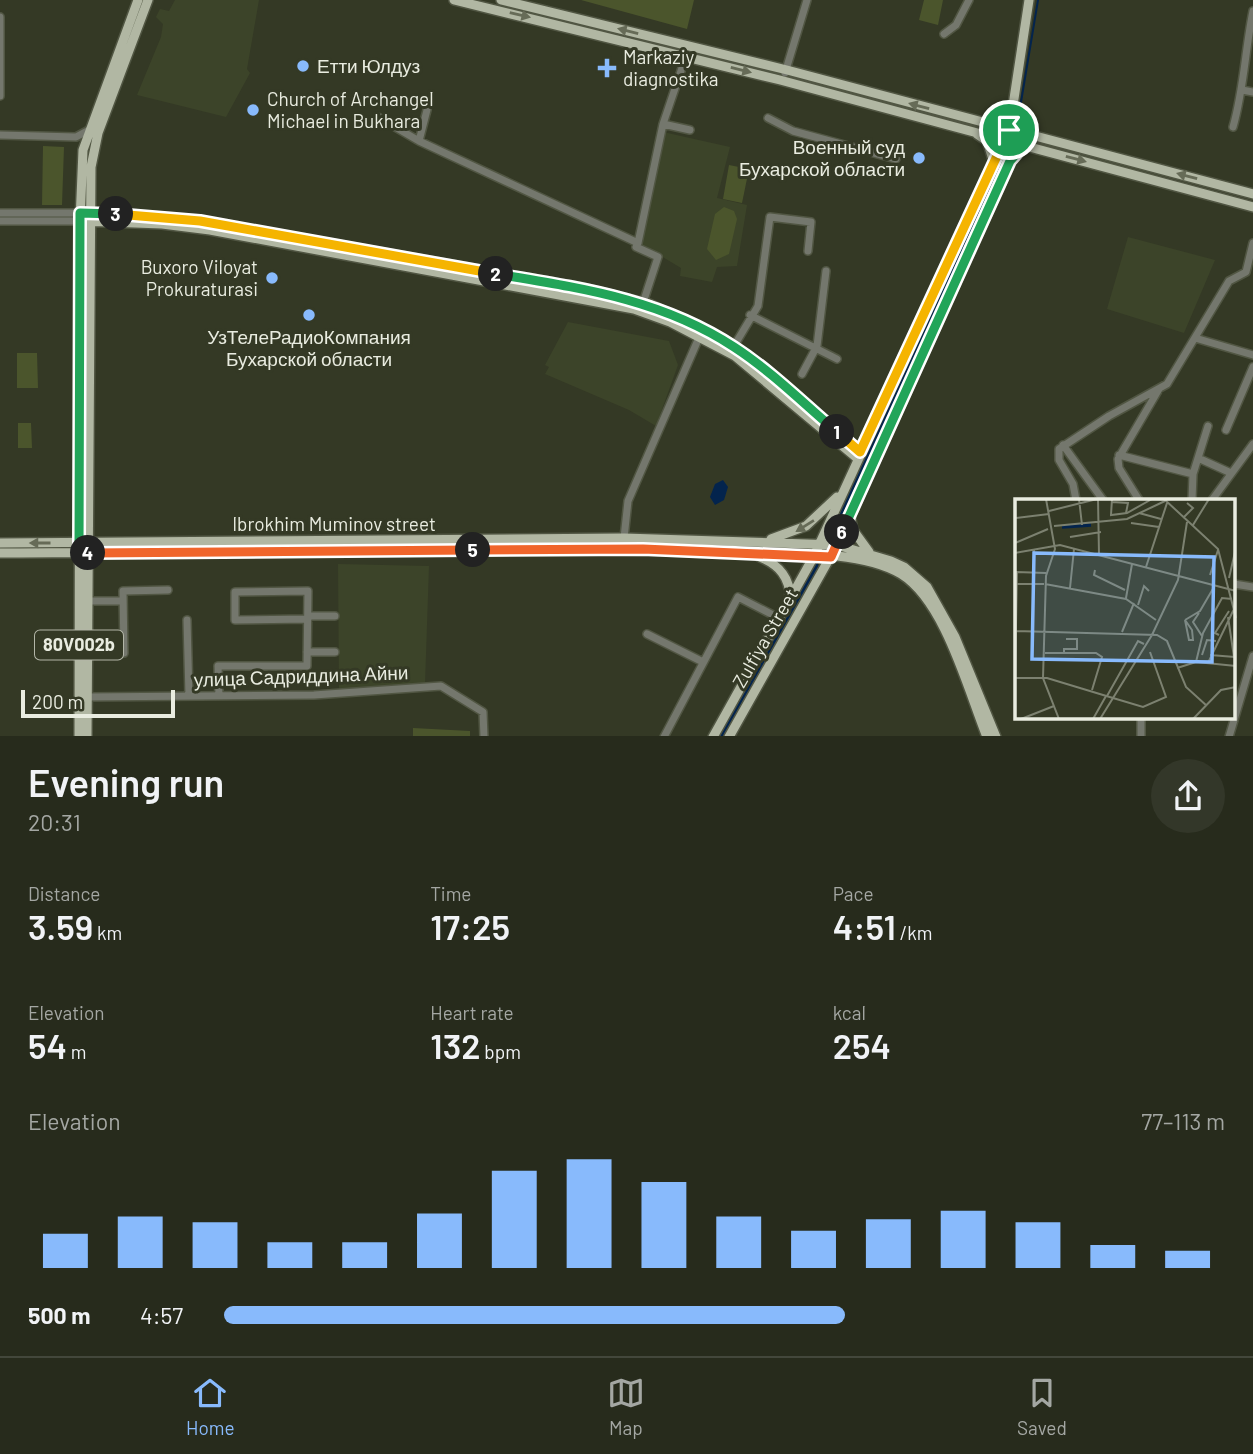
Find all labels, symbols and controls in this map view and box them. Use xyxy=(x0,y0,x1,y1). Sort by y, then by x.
one-way arrow xyxy=(509,10,531,21)
one-way arrow xyxy=(617,25,639,36)
place label: Markaziy diagnostika xyxy=(623,45,719,90)
place label: Етти Юлдуз xyxy=(317,54,420,77)
marker: Етти Юлдуз xyxy=(295,58,311,74)
marker: Markaziy diagnostika xyxy=(597,58,617,78)
one-way arrow xyxy=(730,65,752,76)
place label: Church of Archangel Michael in Bukhara xyxy=(267,87,434,132)
pin xyxy=(979,100,1039,160)
one-way arrow xyxy=(908,101,929,111)
marker: Church of Archangel Michael in Bukhara xyxy=(245,102,261,118)
icon: arrive xyxy=(990,111,1028,149)
place label: Военный суд Бухарской области xyxy=(739,135,905,180)
marker: Военный суд Бухарской области xyxy=(911,150,927,166)
one-way arrow xyxy=(1065,154,1087,165)
one-way arrow xyxy=(1176,170,1198,181)
pin: 3 xyxy=(99,196,134,232)
text: 3 xyxy=(110,202,121,225)
place label: Buxoro Viloyat Prokuraturasi xyxy=(141,255,258,300)
pin: 2 xyxy=(478,256,514,292)
text: 2 xyxy=(490,262,501,285)
marker: Buxoro Viloyat Prokuraturasi xyxy=(264,270,280,286)
marker: УзТелеРадиоКомпания Бухарской области xyxy=(301,307,317,323)
place label: УзТелеРадиоКомпания Бухарской области xyxy=(207,325,411,370)
pin: 1 xyxy=(820,414,854,450)
text: 1 xyxy=(833,420,840,443)
inset map xyxy=(1015,499,1236,719)
street label: Ibrokhim Muminov street xyxy=(232,512,436,535)
pin: 6 xyxy=(824,514,860,550)
one-way arrow xyxy=(795,519,814,532)
text: 6 xyxy=(836,520,847,543)
pin: 5 xyxy=(456,532,490,568)
pin: 4 xyxy=(70,536,106,570)
one-way arrow xyxy=(28,537,50,549)
text: 5 xyxy=(467,538,478,561)
text: 4 xyxy=(82,541,93,564)
street label: Zulfiya Street xyxy=(727,584,802,691)
road number: 80V002b xyxy=(35,630,123,660)
street label: улица Садриддина Айни xyxy=(193,660,409,691)
scale bar xyxy=(21,688,175,719)
text: 200 m xyxy=(32,690,83,713)
text: Evening run xyxy=(28,759,224,805)
button: share xyxy=(1151,759,1225,833)
text: 20:31 xyxy=(28,808,81,836)
text: Distance xyxy=(28,882,100,905)
text: Time xyxy=(430,882,471,905)
text: Pace xyxy=(833,882,874,905)
text: 3.59 xyxy=(28,905,93,947)
text: 17:25 xyxy=(430,905,510,947)
text: 4:51 xyxy=(833,905,896,947)
text: km xyxy=(93,921,122,944)
text: /km xyxy=(896,921,933,944)
text: Elevation xyxy=(28,1001,105,1024)
text: Heart rate xyxy=(430,1001,514,1024)
text: kcal xyxy=(833,1001,866,1024)
text: 54 xyxy=(28,1024,67,1066)
text: 132 xyxy=(430,1024,481,1066)
text: 254 xyxy=(833,1024,891,1066)
text: m xyxy=(67,1040,87,1063)
text: bpm xyxy=(481,1040,521,1063)
text: Elevation xyxy=(28,1107,121,1135)
text: 77–113 m xyxy=(1141,1107,1225,1135)
text: 500 m xyxy=(28,1301,90,1329)
text: 4:57 xyxy=(140,1301,183,1329)
tab: Home xyxy=(186,1374,235,1439)
tab: Map xyxy=(607,1374,645,1439)
tab: Saved xyxy=(1017,1374,1067,1439)

